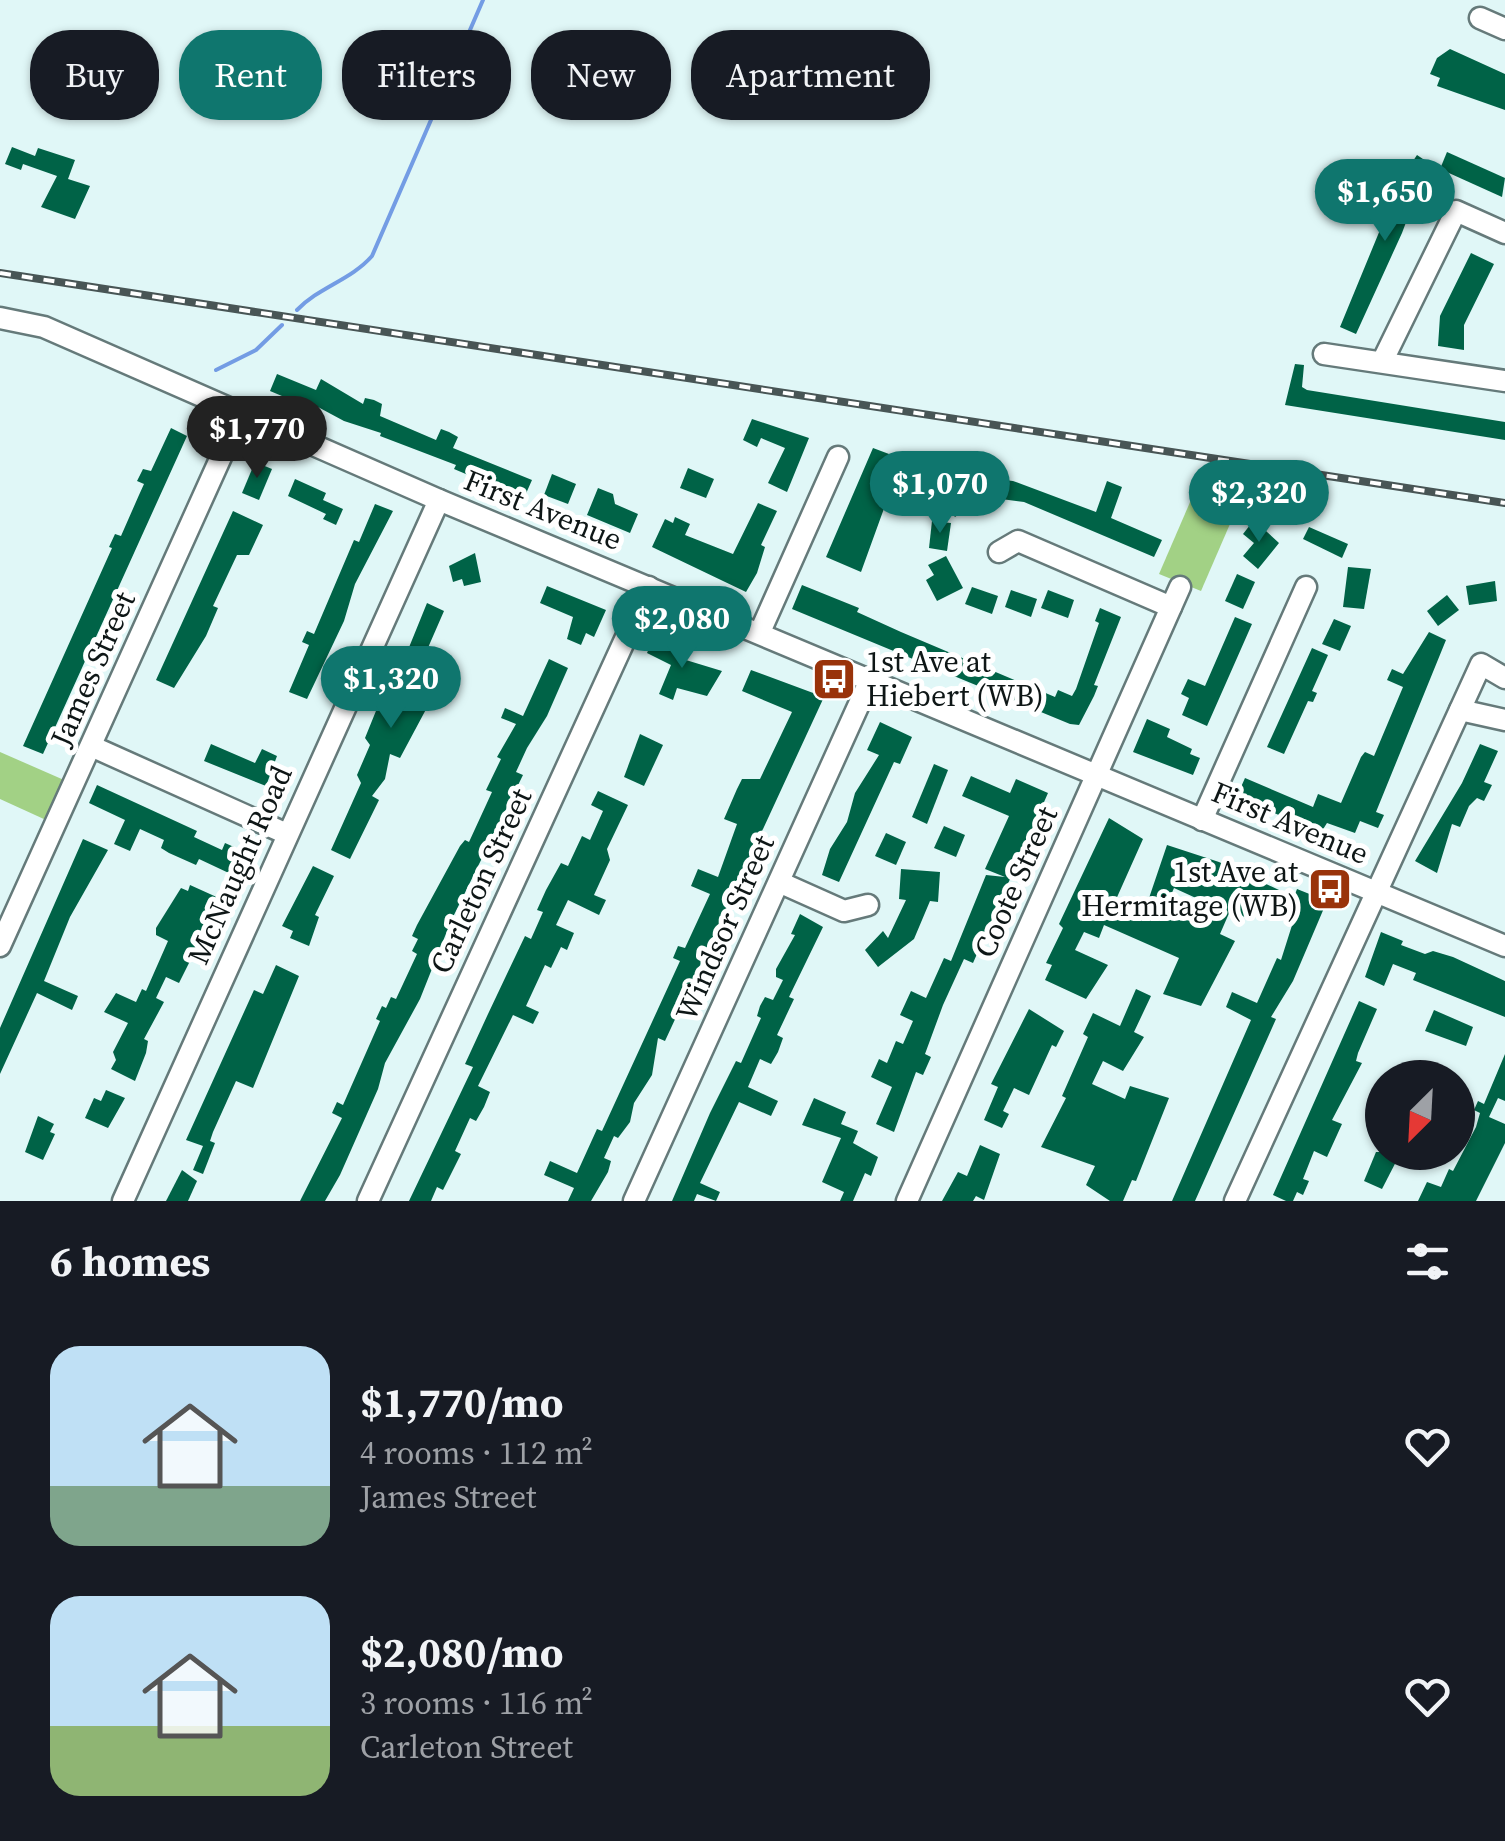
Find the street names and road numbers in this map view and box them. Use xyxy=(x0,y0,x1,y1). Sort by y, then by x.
street label: First Avenue xyxy=(458,459,628,560)
street label: James Street xyxy=(40,585,145,754)
street label: McNaught Road xyxy=(177,759,302,970)
street label: First Avenue xyxy=(1205,771,1375,874)
street label: Carleton Street xyxy=(420,781,541,980)
street label: Coote Street xyxy=(964,800,1067,964)
street label: Windsor Street xyxy=(665,828,784,1027)

